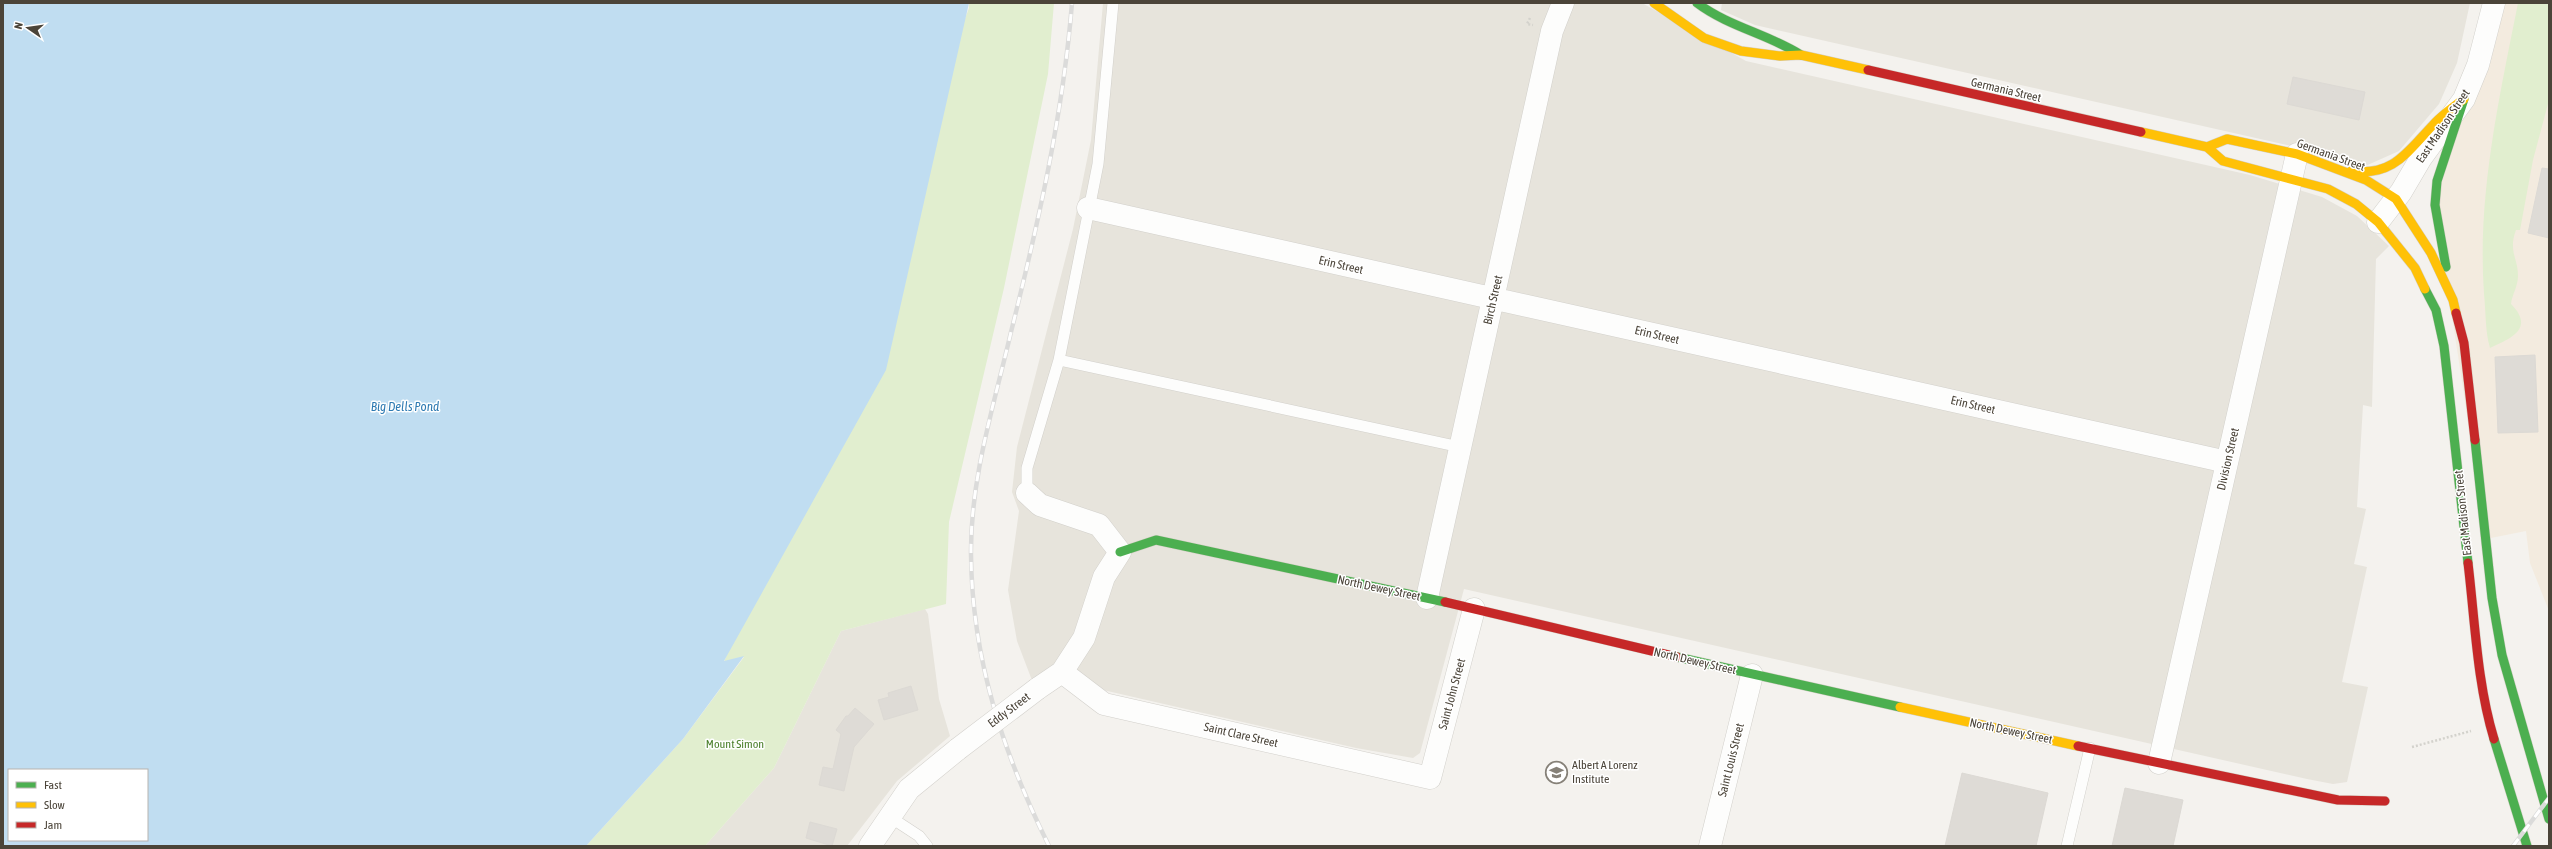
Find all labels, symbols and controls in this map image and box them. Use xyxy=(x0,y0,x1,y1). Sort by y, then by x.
north arrow xyxy=(8,8,48,48)
text: N xyxy=(12,21,25,30)
street label: Germania Street xyxy=(1969,75,2043,105)
street label: East Madison Street xyxy=(2413,86,2473,165)
street label: Germania Street xyxy=(2295,136,2368,174)
street label: Erin Street xyxy=(1317,253,1365,277)
street label: Birch Street xyxy=(1481,273,1506,326)
street label: Erin Street xyxy=(1633,323,1681,347)
street label: Erin Street xyxy=(1949,393,1997,417)
water label: Big Dells Pond xyxy=(371,399,439,414)
street label: Division Street xyxy=(2214,426,2242,492)
street label: East Madison Street xyxy=(2451,469,2474,556)
street label: North Dewey Street xyxy=(1336,572,1422,604)
street label: North Dewey Street xyxy=(1652,645,1738,677)
street label: Saint John Street xyxy=(1436,656,1468,731)
street label: Eddy Street xyxy=(985,689,1033,730)
street label: North Dewey Street xyxy=(1968,715,2054,747)
street label: Saint Clare Street xyxy=(1203,720,1280,750)
street label: Saint Louis Street xyxy=(1715,721,1747,798)
park label: Mount Simon xyxy=(706,737,764,751)
place label: Albert A Lorenz Institute xyxy=(1572,758,1638,786)
school or university icon: Albert A Lorenz Institute xyxy=(1544,759,1570,785)
legend xyxy=(8,769,148,841)
text: Fast xyxy=(44,778,62,792)
text: Slow xyxy=(44,798,65,812)
text: Jam xyxy=(44,818,62,832)

